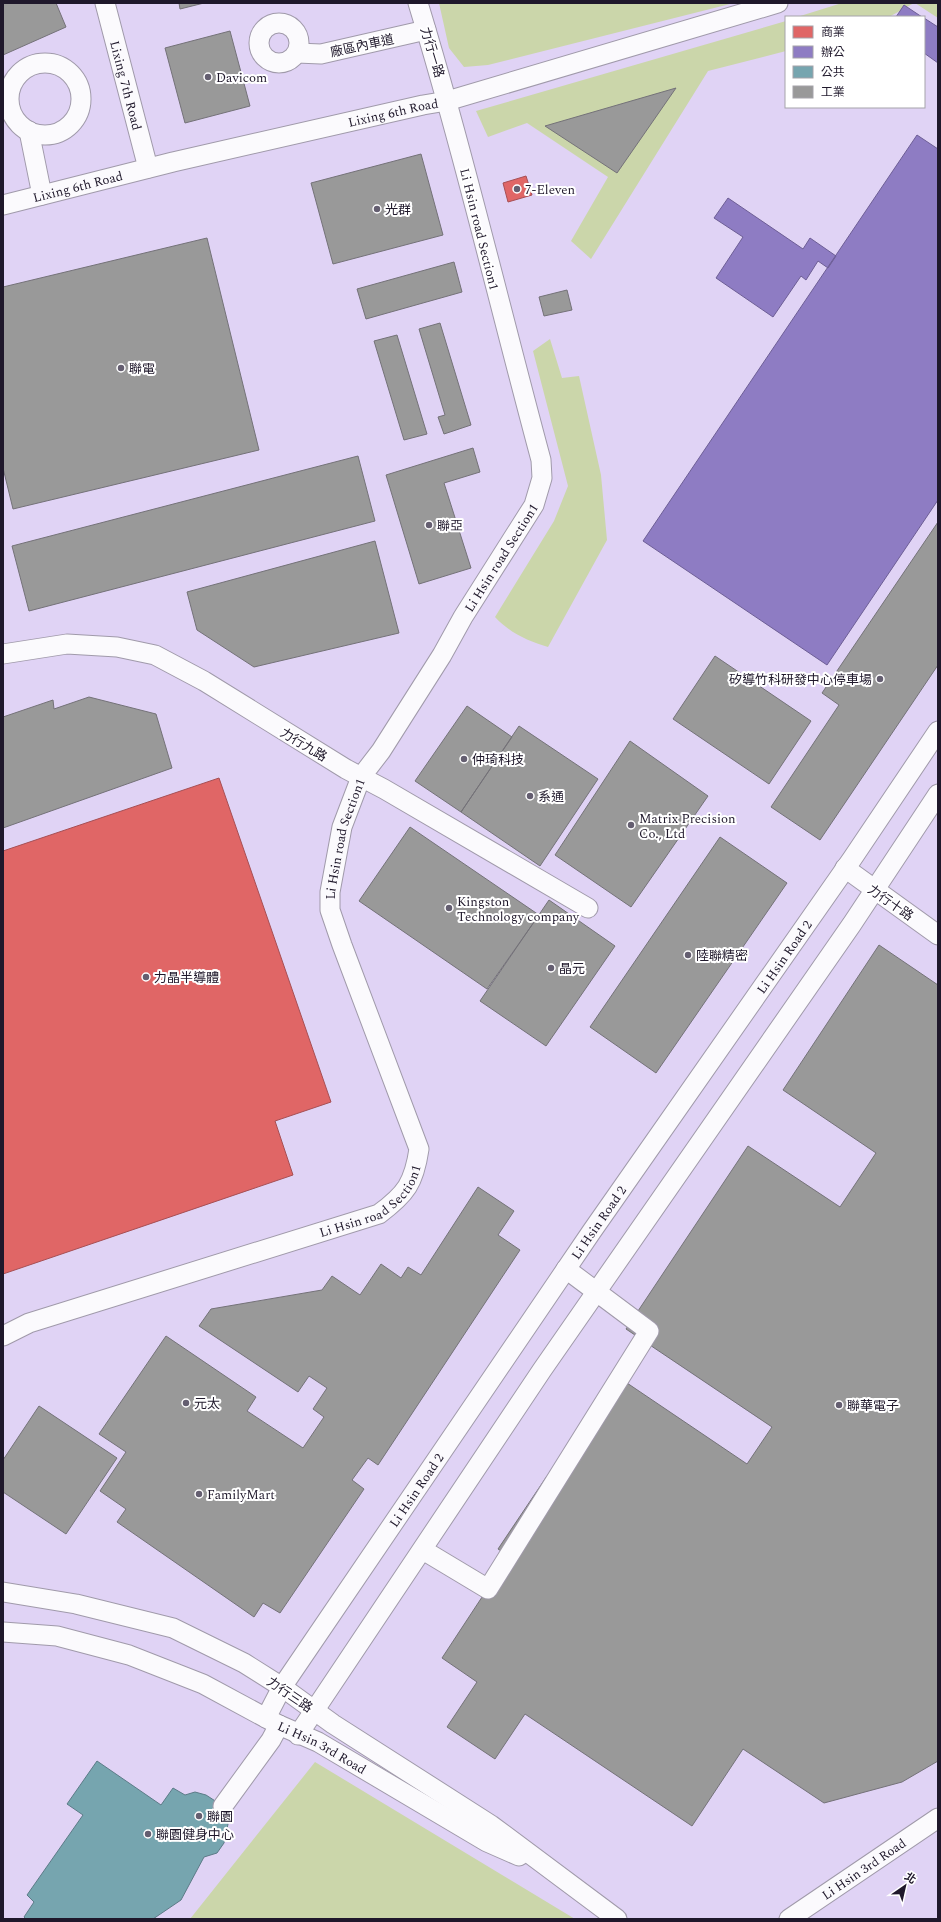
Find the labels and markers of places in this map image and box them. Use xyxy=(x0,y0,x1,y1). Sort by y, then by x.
place label: Davicom xyxy=(216,68,267,88)
marker: Davicom xyxy=(203,72,213,82)
place label: 7-Eleven xyxy=(525,180,575,200)
marker: 7-Eleven xyxy=(512,184,522,194)
place label: 光群 xyxy=(385,200,411,220)
marker: 光群 xyxy=(372,204,382,214)
place label: 聯電 xyxy=(129,359,155,379)
marker: 聯電 xyxy=(116,363,126,373)
place label: 聯亞 xyxy=(437,516,463,536)
marker: 聯亞 xyxy=(424,520,434,530)
place label: 矽導竹科研發中心停車場 xyxy=(729,670,872,690)
marker: 矽導竹科研發中心停車場 xyxy=(875,674,885,684)
place label: 仲琦科技 xyxy=(472,750,524,770)
marker: 仲琦科技 xyxy=(459,754,469,764)
place label: 系通 xyxy=(538,787,564,807)
marker: 系通 xyxy=(525,791,535,801)
place label: Matrix Precision Co., Ltd xyxy=(639,809,736,844)
marker: Matrix Precision Co., Ltd xyxy=(626,820,636,830)
place label: Kingston Technology company xyxy=(457,892,580,927)
marker: Kingston Technology company xyxy=(444,903,454,913)
place label: 陸聯精密 xyxy=(696,946,748,966)
marker: 陸聯精密 xyxy=(683,950,693,960)
place label: 晶元 xyxy=(559,959,585,979)
marker: 晶元 xyxy=(546,963,556,973)
place label: 力晶半導體 xyxy=(154,968,219,988)
marker: 力晶半導體 xyxy=(141,972,151,982)
place label: 元太 xyxy=(194,1394,220,1414)
place label: 聯華電子 xyxy=(847,1396,899,1416)
marker: 元太 xyxy=(181,1398,191,1408)
marker: 聯華電子 xyxy=(834,1400,844,1410)
place label: FamilyMart xyxy=(207,1485,275,1505)
marker: FamilyMart xyxy=(194,1489,204,1499)
place label: 聯園 xyxy=(207,1807,233,1827)
marker: 聯園 xyxy=(194,1811,204,1821)
place label: 聯園健身中心 xyxy=(156,1825,234,1845)
marker: 聯園健身中心 xyxy=(143,1829,153,1839)

